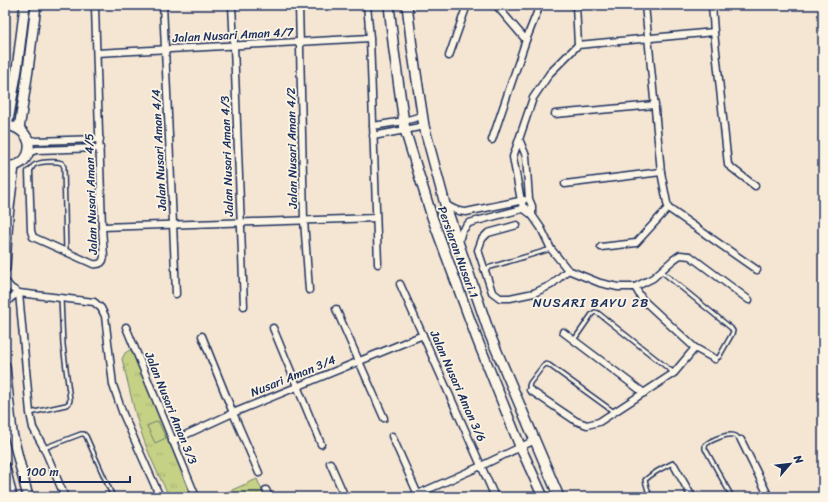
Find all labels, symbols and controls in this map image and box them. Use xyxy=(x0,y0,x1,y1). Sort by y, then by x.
street label: Jalan Nusari Aman 4/7 xyxy=(171,21,295,49)
street label: Jalan Nusari Aman 4/2 xyxy=(280,87,304,210)
street label: Jalan Nusari Aman 4/4 xyxy=(145,88,173,212)
street label: Jalan Nusari Aman 4/3 xyxy=(214,95,240,218)
street label: Jalan Nusari Aman 4/5 xyxy=(78,133,104,256)
street label: Persiaran Nusari 1 xyxy=(431,203,485,301)
district label: NUSARI BAYU 2B xyxy=(533,291,649,314)
street label: Jalan Nusari Aman 3/6 xyxy=(423,326,493,445)
street label: Jalan Nusari Aman 3/3 xyxy=(138,347,204,468)
street label: Nusari Aman 3/4 xyxy=(247,349,339,403)
north arrow xyxy=(770,444,810,484)
text: N xyxy=(788,451,809,468)
scale bar xyxy=(20,458,130,484)
text: 100 m xyxy=(26,461,59,483)

